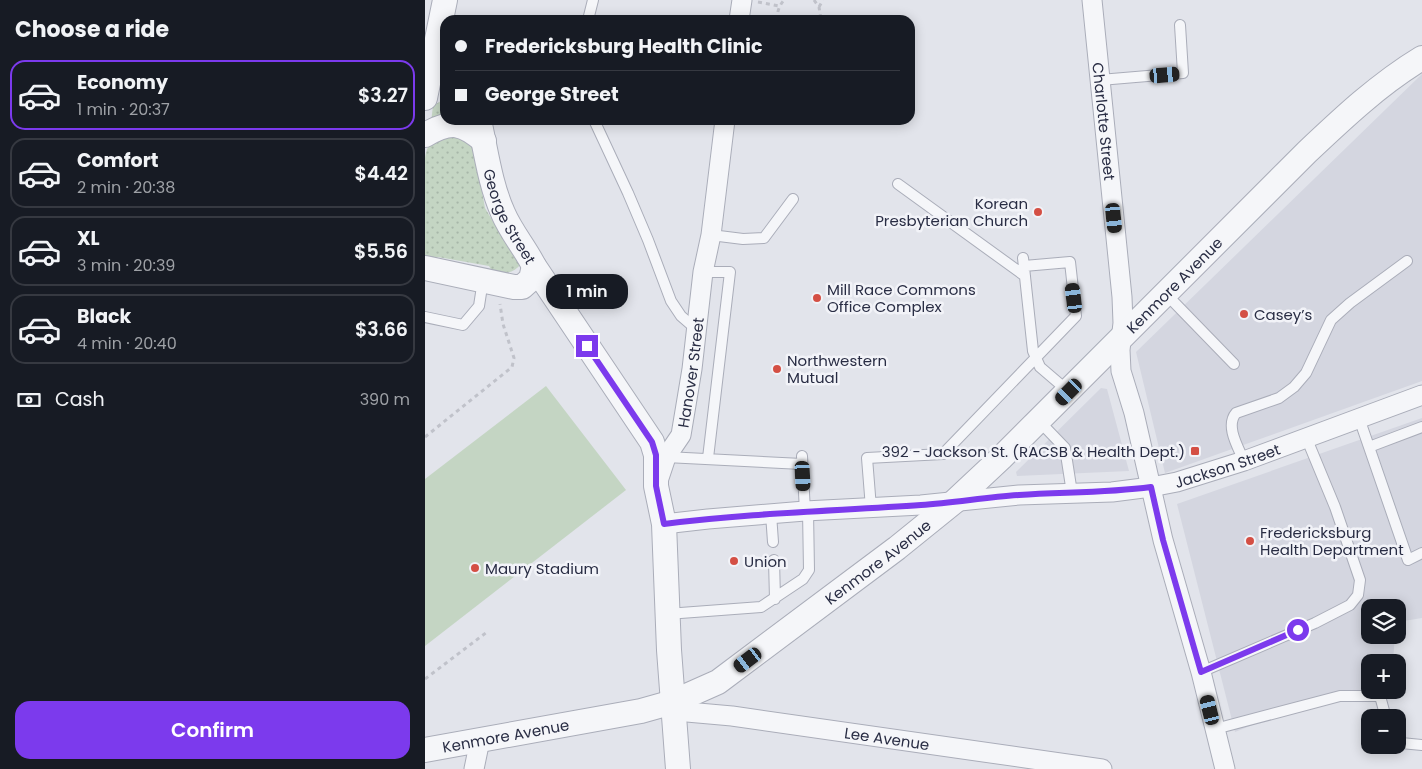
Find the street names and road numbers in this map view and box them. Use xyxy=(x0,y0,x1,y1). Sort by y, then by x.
street label: Charlotte Street xyxy=(1088,61,1121,181)
street label: George Street xyxy=(479,167,541,268)
street label: Kenmore Avenue xyxy=(1121,232,1227,338)
street label: Hanover Street xyxy=(672,316,708,429)
street label: Jackson Street xyxy=(1172,438,1283,493)
street label: Kenmore Avenue xyxy=(820,514,935,609)
street label: Kenmore Avenue xyxy=(441,714,571,757)
street label: Lee Avenue xyxy=(843,722,931,755)

